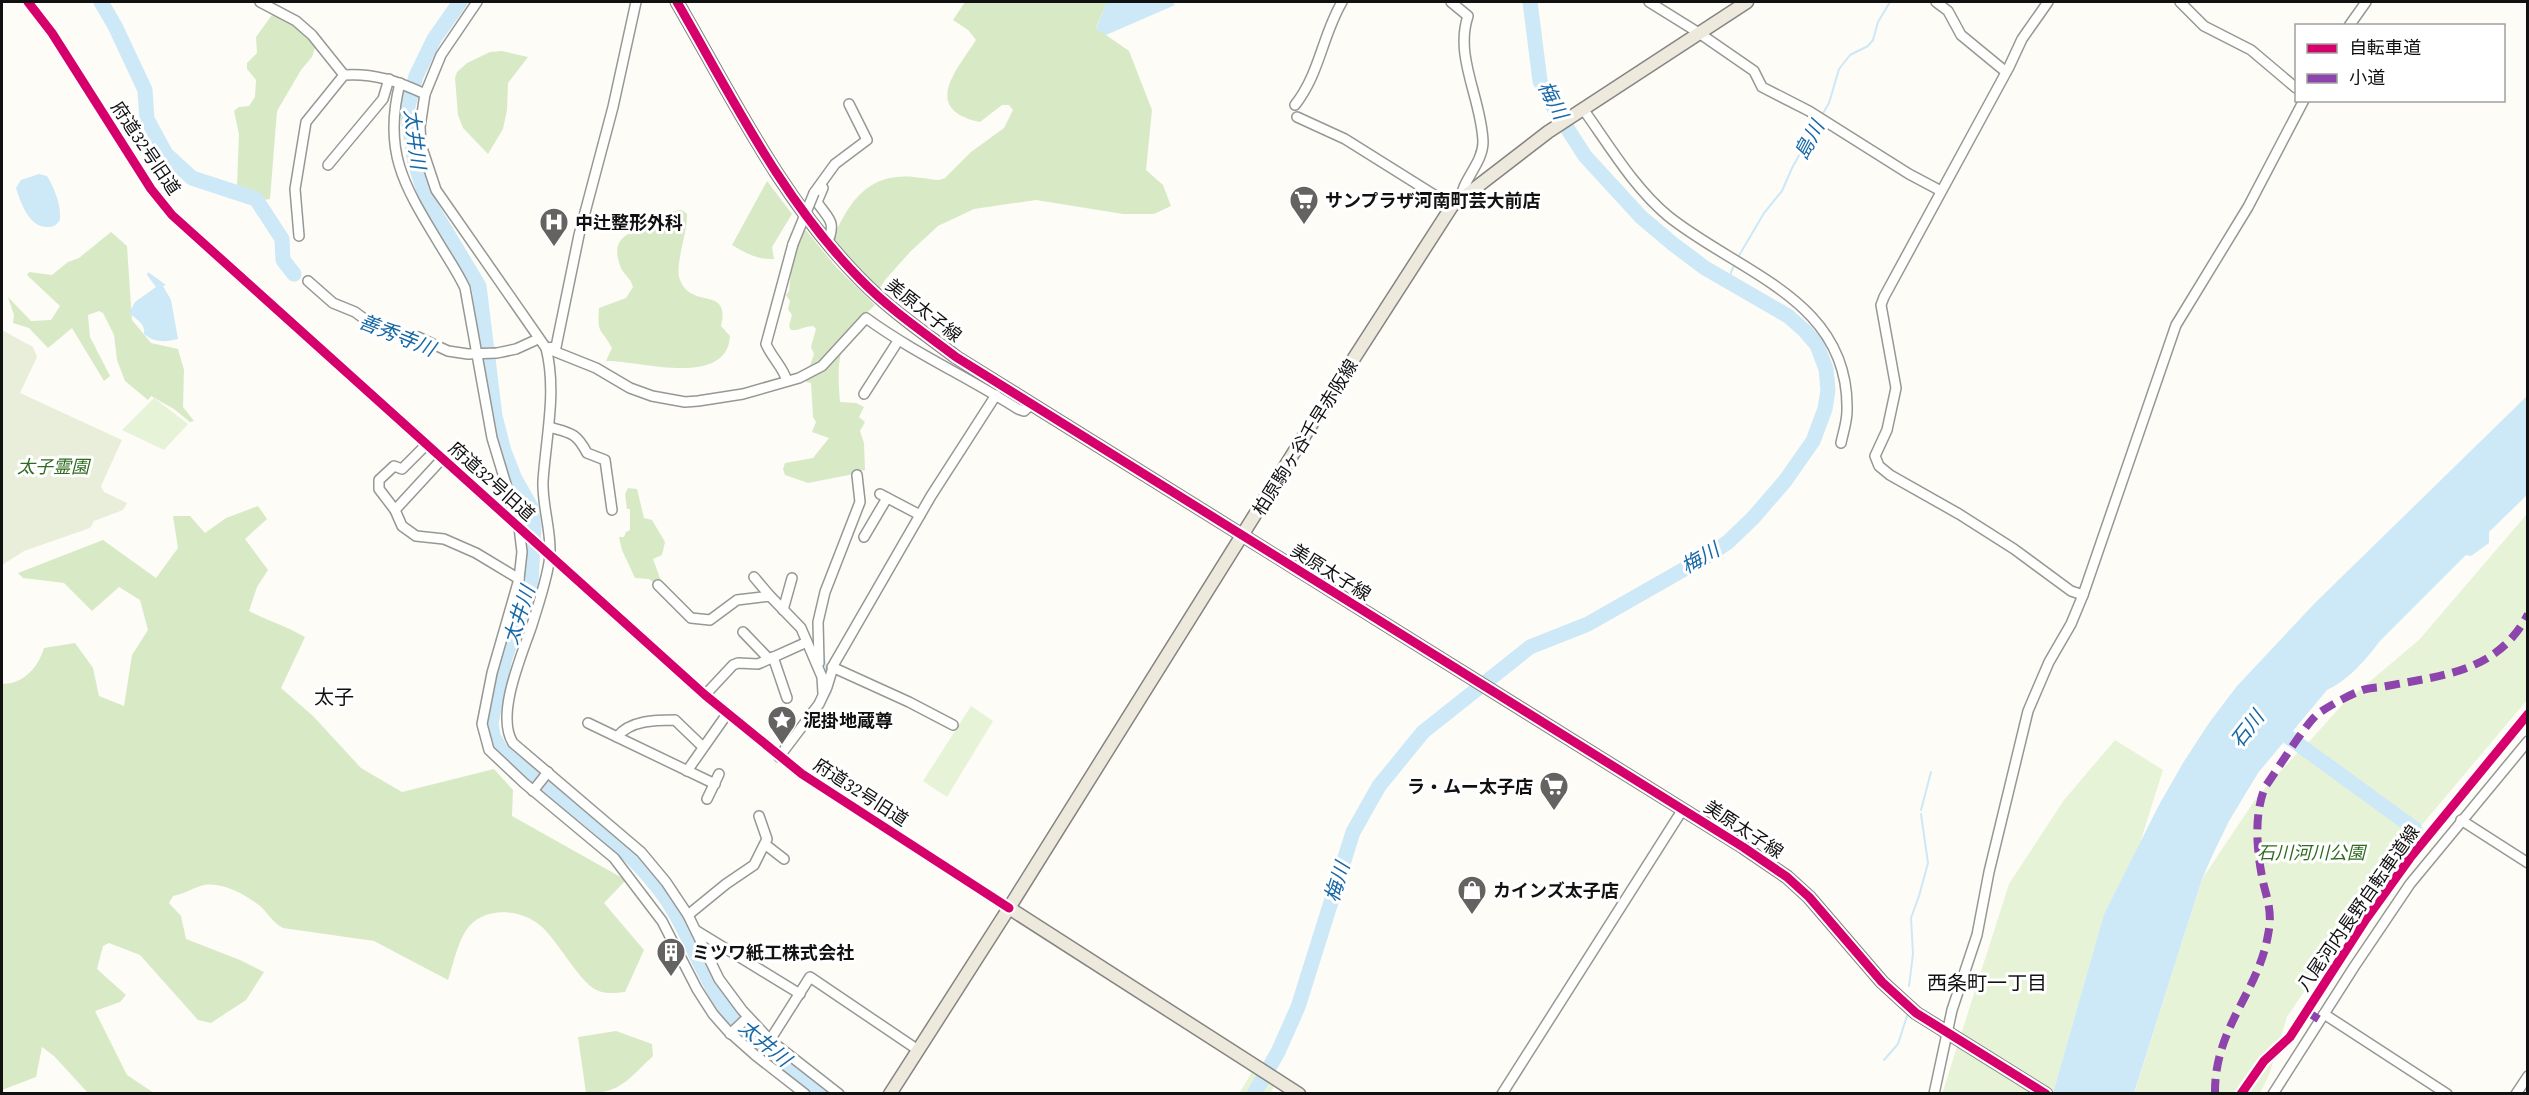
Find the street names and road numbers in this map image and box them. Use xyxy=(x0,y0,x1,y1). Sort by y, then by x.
street label: 府道32号旧道 xyxy=(105,96,187,200)
street label: 美原太子線 xyxy=(881,272,967,348)
street label: 柏原駒ヶ谷千早赤阪線 xyxy=(1247,354,1363,520)
street label: 府道32号旧道 xyxy=(444,436,540,526)
street label: 美原太子線 xyxy=(1286,538,1376,606)
street label: 府道32号旧道 xyxy=(809,752,913,832)
street label: 美原太子線 xyxy=(1699,794,1789,864)
street label: 八尾河内長野自転車道線 xyxy=(2291,820,2425,996)

